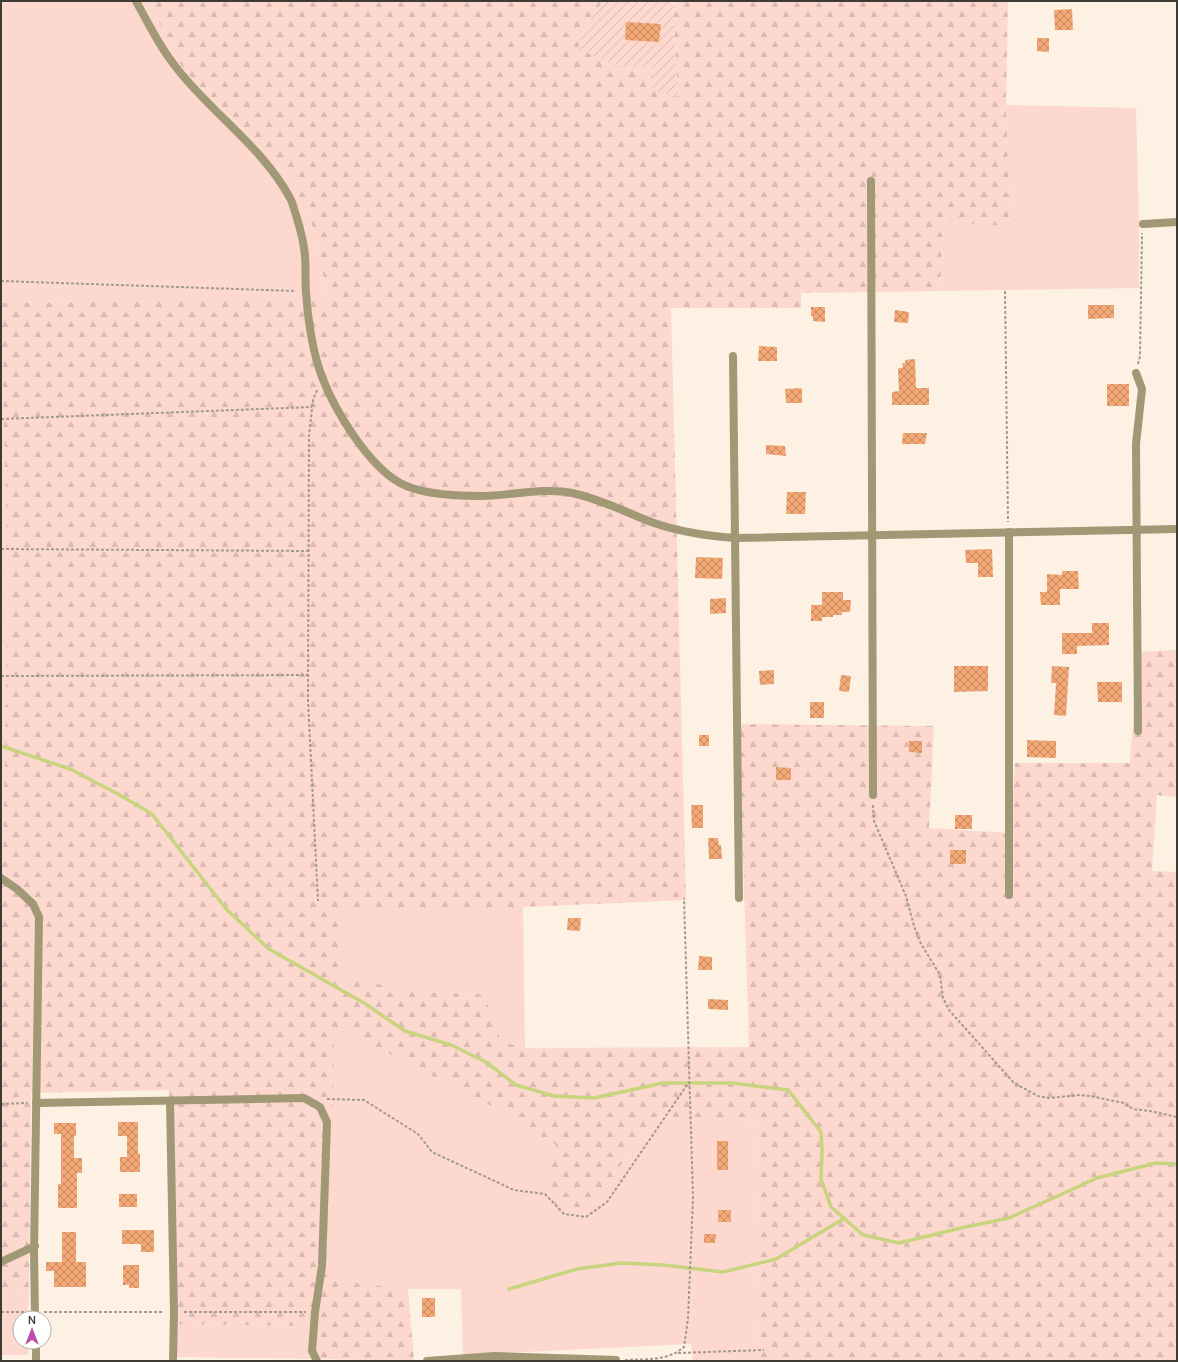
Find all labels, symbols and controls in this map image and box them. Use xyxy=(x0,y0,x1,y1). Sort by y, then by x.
north arrow xyxy=(12,1310,52,1350)
text: N xyxy=(28,1312,36,1327)

